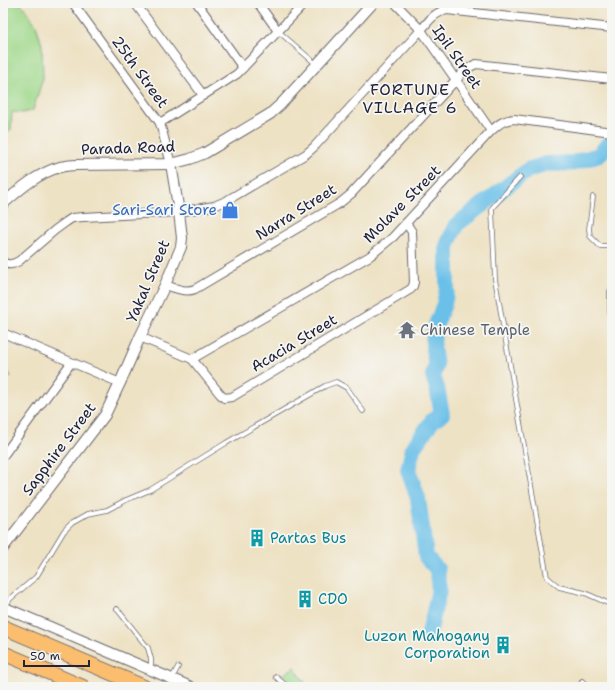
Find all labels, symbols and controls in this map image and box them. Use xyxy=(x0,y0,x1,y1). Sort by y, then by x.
street label: Ipil Street xyxy=(428,21,486,93)
street label: 25th Street xyxy=(107,32,173,112)
district label: FORTUNE VILLAGE 6 xyxy=(362,79,458,118)
street label: Parada Road xyxy=(81,136,176,160)
street label: Molave Street xyxy=(359,161,445,247)
street label: Narra Street xyxy=(252,179,340,245)
place label: Sari-Sari Store xyxy=(112,200,217,220)
shop icon: Sari-Sari Store xyxy=(220,200,240,220)
street label: Yakal Street xyxy=(122,237,174,325)
street label: Acacia Street xyxy=(247,309,341,377)
temple icon: Chinese Temple xyxy=(397,320,417,340)
place label: Chinese Temple xyxy=(420,320,530,340)
street label: Sapphire Street xyxy=(17,398,101,500)
building icon: Partas Bus xyxy=(247,528,267,548)
place label: Partas Bus xyxy=(270,528,346,548)
building icon: CDO xyxy=(295,589,315,609)
place label: CDO xyxy=(318,589,348,609)
place label: Luzon Mahogany Corporation xyxy=(364,626,490,663)
building icon: Luzon Mahogany Corporation xyxy=(493,635,513,655)
scale bar xyxy=(24,642,89,668)
text: 50 m xyxy=(30,648,60,664)

